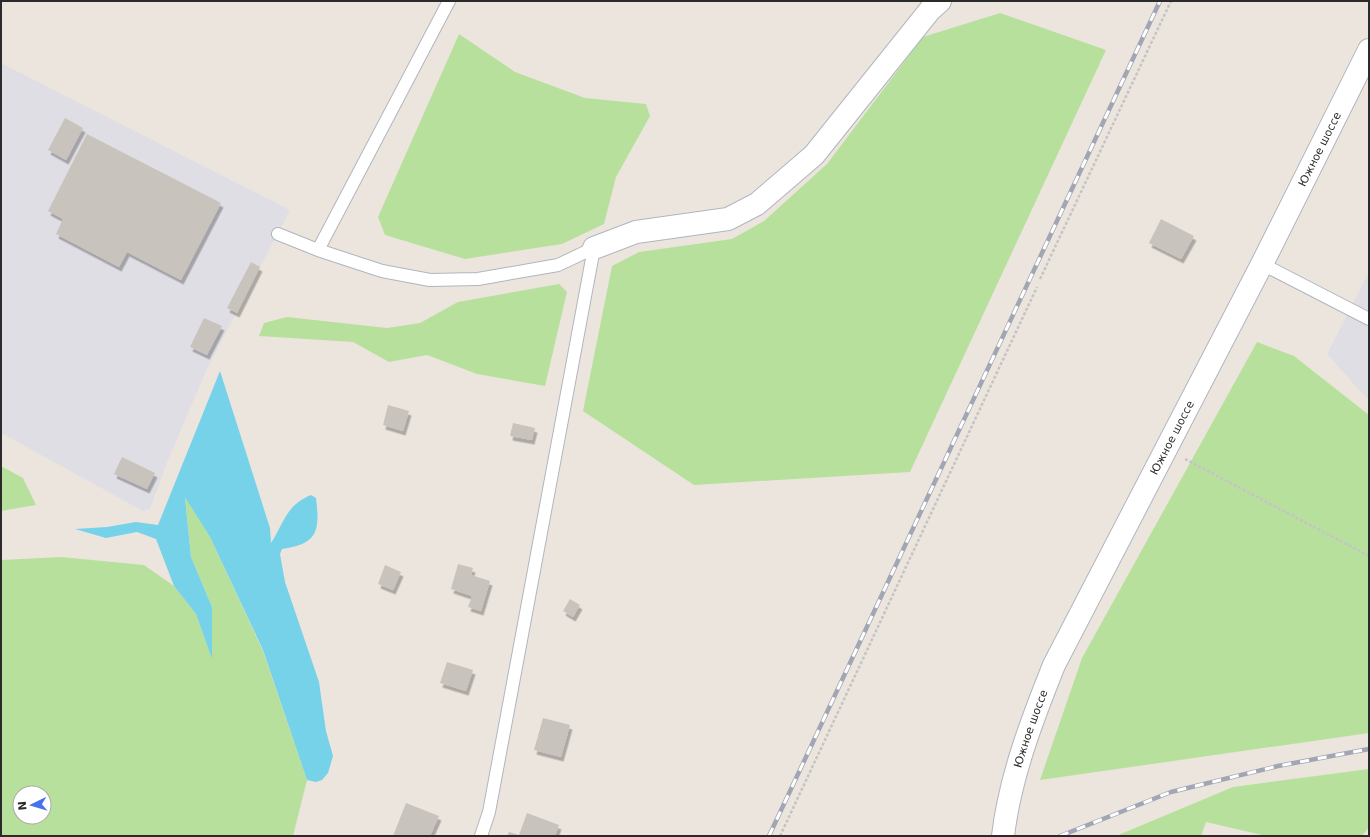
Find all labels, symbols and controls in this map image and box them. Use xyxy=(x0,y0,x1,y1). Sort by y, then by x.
street label: Южное шоссе xyxy=(1296,110,1344,189)
street label: Южное шоссе xyxy=(1148,398,1197,477)
street label: Южное шоссе xyxy=(1011,688,1051,769)
north arrow xyxy=(12,785,52,825)
text: N xyxy=(16,801,29,811)

